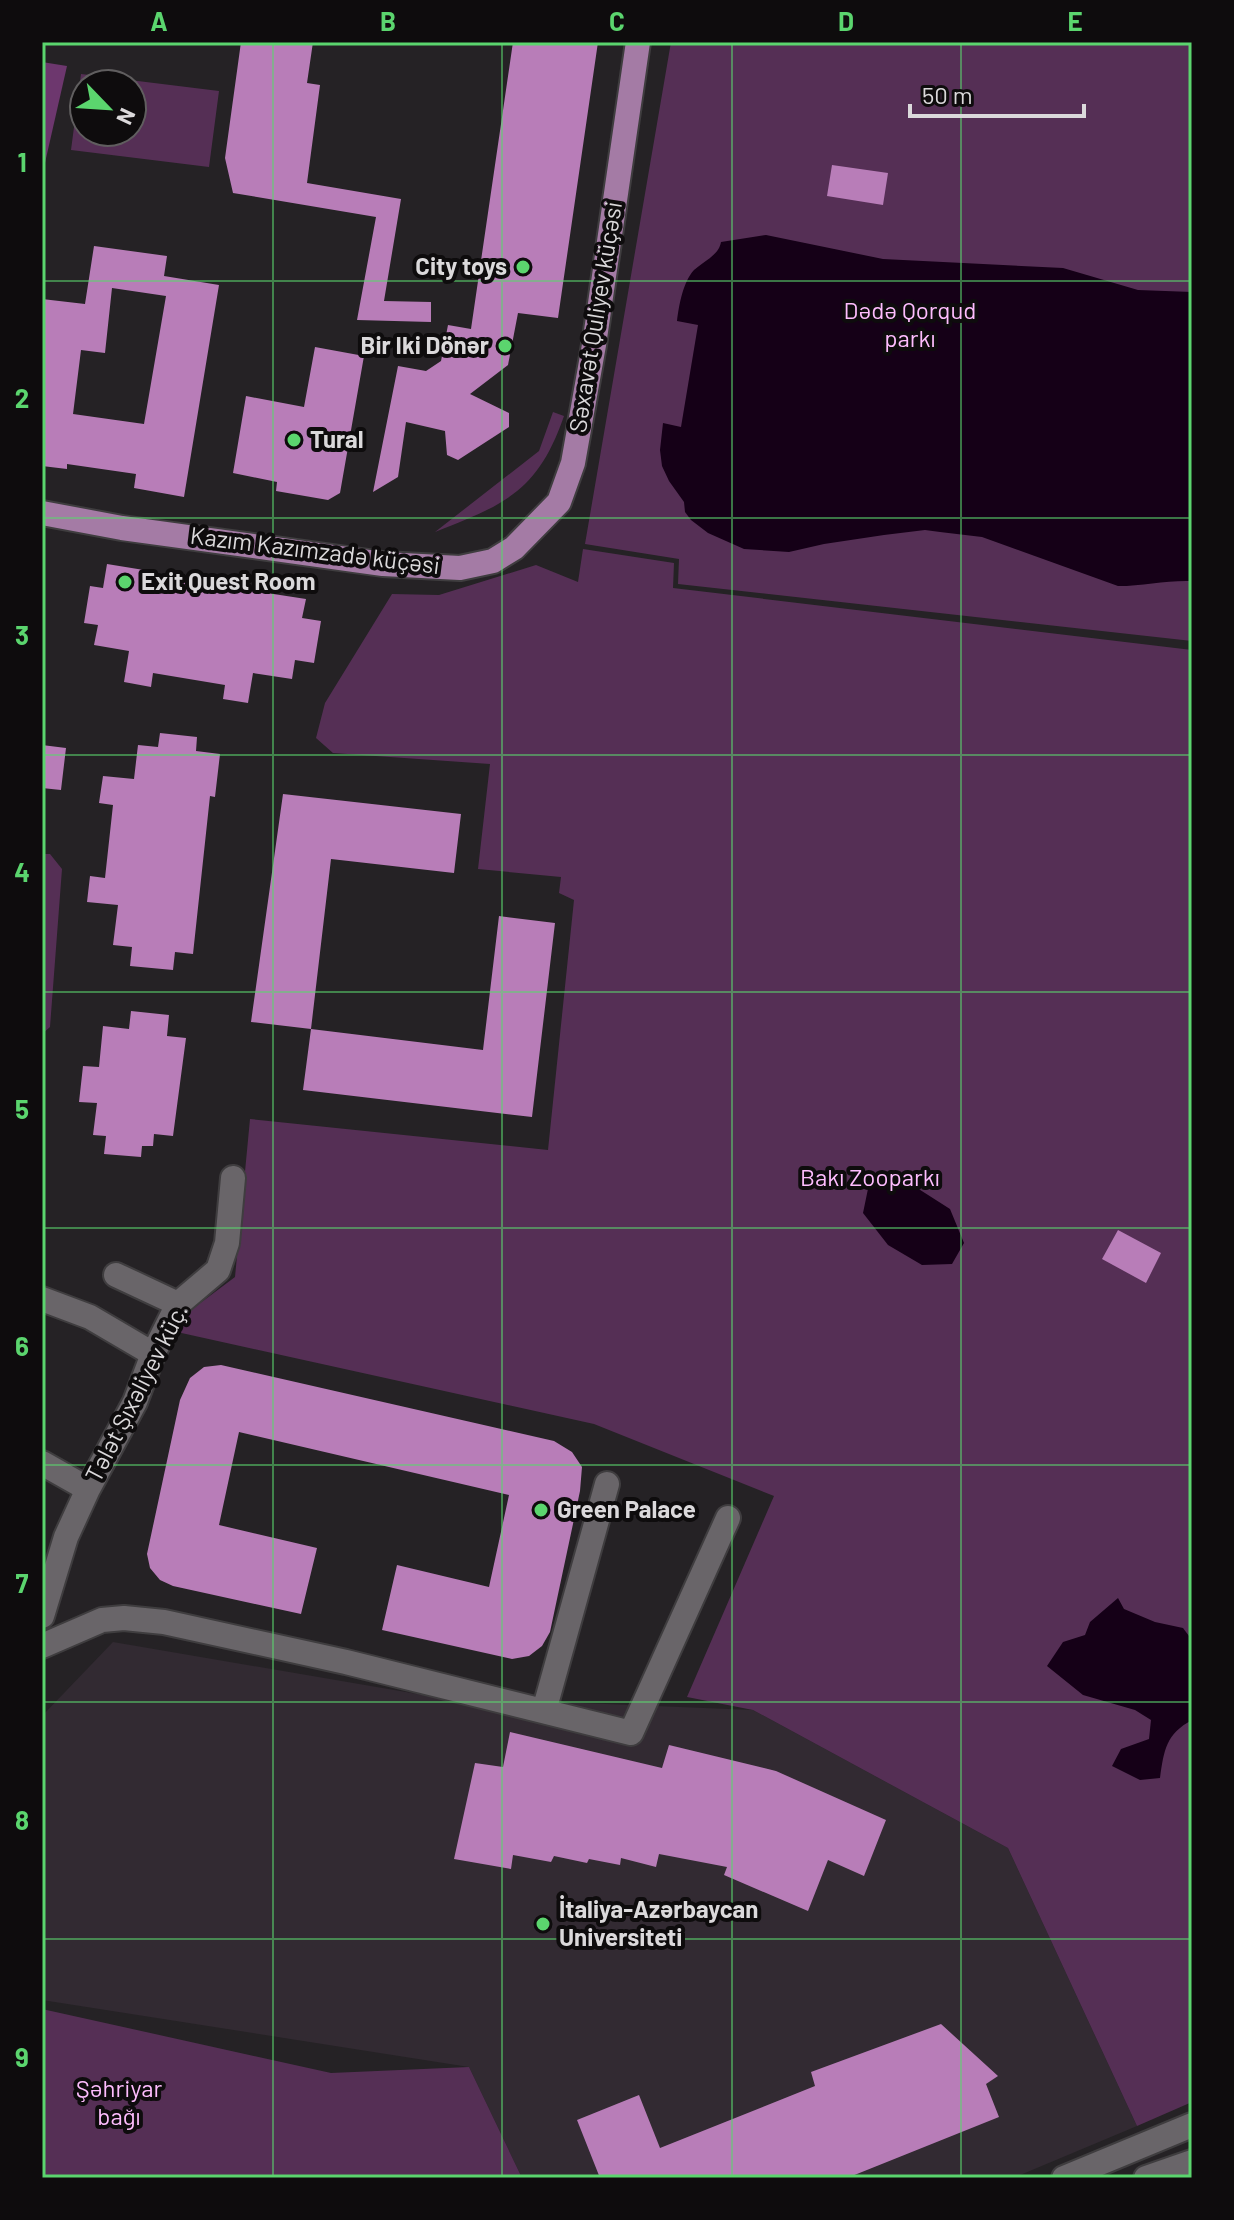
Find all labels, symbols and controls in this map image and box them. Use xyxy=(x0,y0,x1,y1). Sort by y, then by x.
text: A xyxy=(150,5,168,36)
text: B xyxy=(380,5,396,36)
text: C xyxy=(609,5,625,36)
text: D xyxy=(838,5,854,36)
text: E xyxy=(1067,5,1083,36)
north arrow xyxy=(68,68,148,148)
scale bar xyxy=(910,68,1084,118)
text: 50 m xyxy=(922,80,973,109)
text: N xyxy=(112,105,142,129)
text: 1 xyxy=(17,146,27,177)
street label: Səxavət Quliyev küçəsi xyxy=(562,199,627,434)
place label: City toys xyxy=(415,251,507,280)
marker: City toys xyxy=(514,258,532,276)
park label: Dədə Qorqud parkı xyxy=(844,295,976,352)
place label: Bir Iki Dönər xyxy=(361,330,489,359)
marker: Bir Iki Dönər xyxy=(496,337,514,355)
text: 2 xyxy=(15,382,29,413)
place label: Tural xyxy=(310,424,364,453)
marker: Tural xyxy=(285,431,303,449)
street label: Kazım Kazımzadə küçəsi xyxy=(189,520,442,579)
place label: Exit Quest Room xyxy=(141,566,316,595)
marker: Exit Quest Room xyxy=(116,573,134,591)
text: 3 xyxy=(15,619,29,650)
text: 4 xyxy=(14,856,30,887)
text: 5 xyxy=(15,1093,29,1124)
park label: Bakı Zooparkı xyxy=(800,1162,940,1191)
street label: Tələt Şıxəliyev küç. xyxy=(78,1298,193,1486)
text: 6 xyxy=(15,1330,29,1361)
place label: Green Palace xyxy=(557,1494,696,1523)
marker: Green Palace xyxy=(532,1501,550,1519)
text: 7 xyxy=(16,1567,29,1598)
text: 8 xyxy=(15,1804,29,1835)
place label: İtaliya-Azərbaycan Universiteti xyxy=(559,1894,758,1951)
marker: İtaliya-Azərbaycan Universiteti xyxy=(534,1915,552,1933)
text: 9 xyxy=(15,2041,29,2072)
park label: Şəhriyar bağı xyxy=(76,2073,162,2130)

